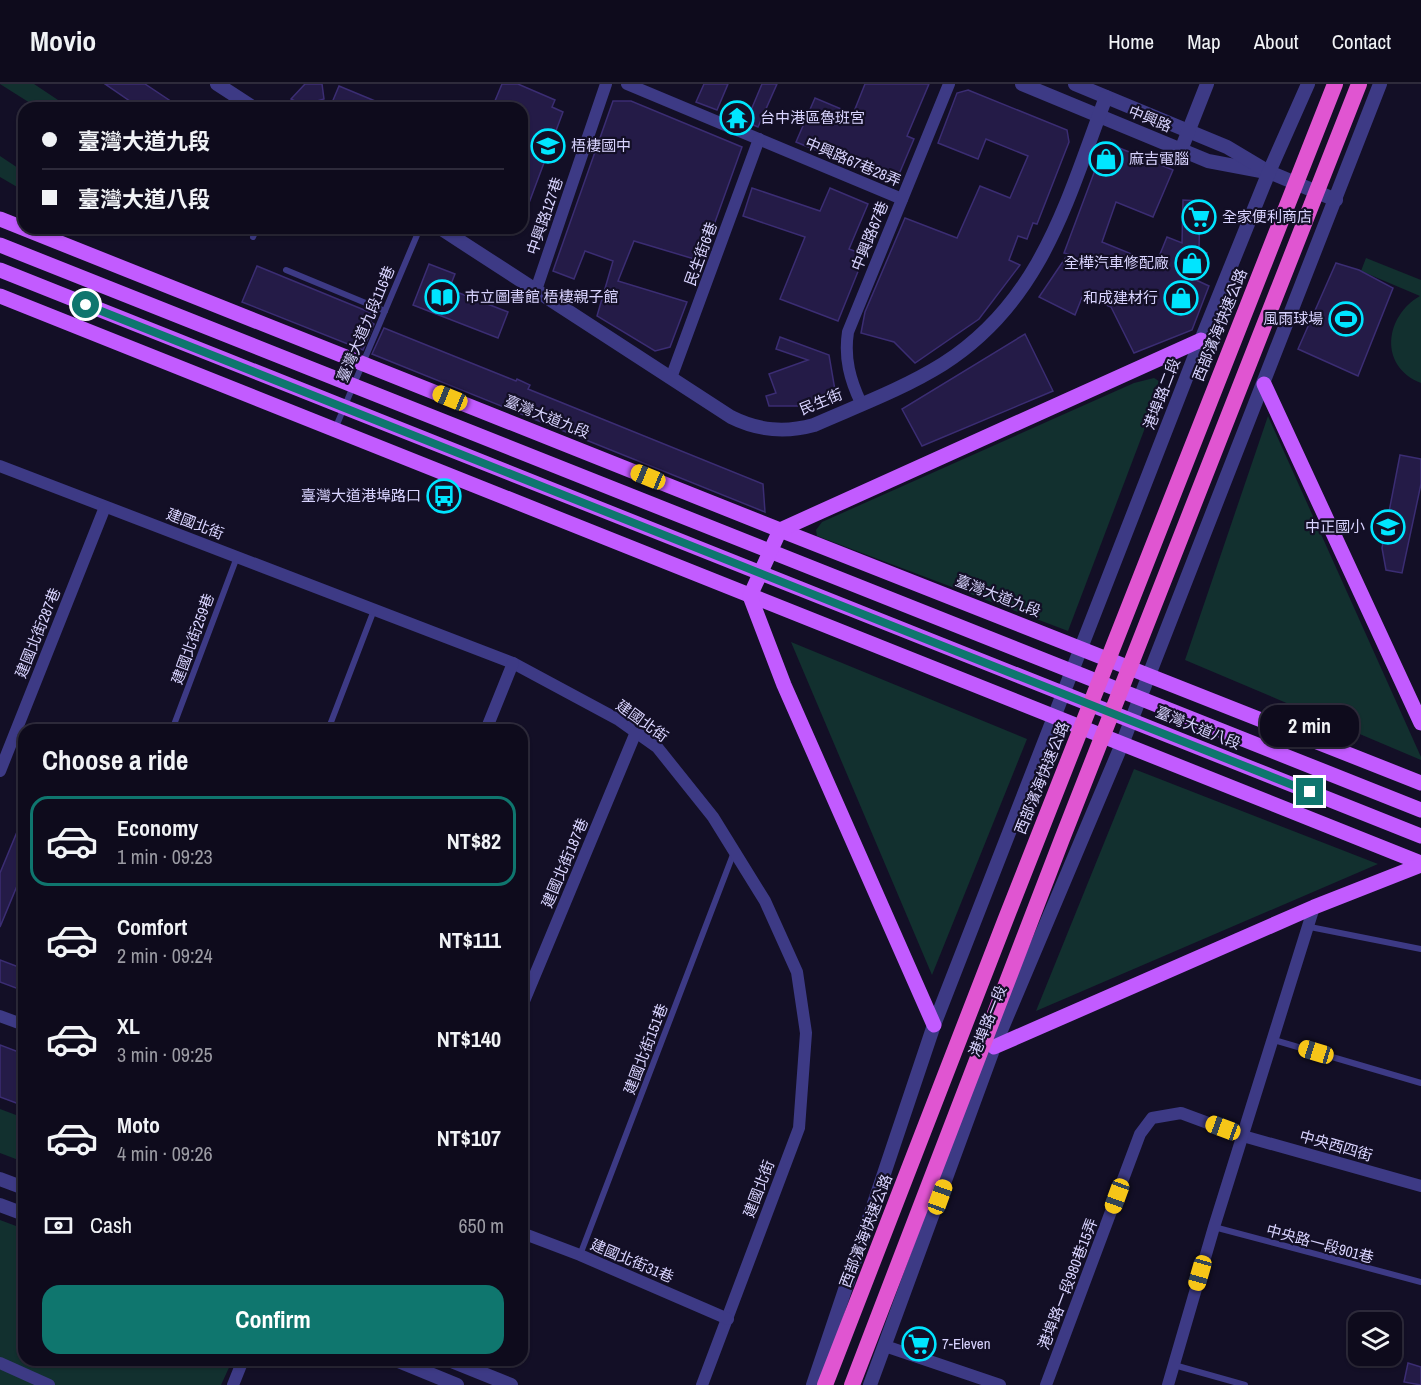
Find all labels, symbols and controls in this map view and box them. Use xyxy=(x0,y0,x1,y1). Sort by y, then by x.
text: Movio xyxy=(30,22,96,60)
text: Home xyxy=(1108,27,1154,56)
text: Map xyxy=(1187,27,1221,56)
text: About xyxy=(1254,27,1299,56)
text: Contact xyxy=(1332,27,1391,56)
temple icon: 台中港區魯班宮 xyxy=(719,100,755,136)
street label: 中興路 xyxy=(1125,100,1175,137)
place label: 台中港區魯班宮 xyxy=(760,107,865,128)
text: 臺灣大道九段 xyxy=(78,126,210,156)
school or university icon: 梧棲國中 xyxy=(530,128,566,164)
street label: 中興路67巷28弄 xyxy=(802,132,904,191)
place label: 梧棲國中 xyxy=(571,135,631,156)
shop icon: 麻吉電腦 xyxy=(1088,141,1124,177)
place label: 麻吉電腦 xyxy=(1129,148,1189,169)
street label: 中興路127巷 xyxy=(521,174,568,257)
text: 臺灣大道八段 xyxy=(78,184,210,214)
street label: 中興路67巷 xyxy=(846,198,893,274)
supermarket icon: 全家便利商店 xyxy=(1181,199,1217,235)
place label: 全家便利商店 xyxy=(1222,206,1312,227)
street label: 民生街6巷 xyxy=(679,219,722,289)
shop icon: 全樺汽車修配廠 xyxy=(1174,245,1210,281)
place label: 全樺汽車修配廠 xyxy=(1064,252,1169,273)
street label: 臺灣大道九段116巷 xyxy=(332,262,400,385)
street label: 西部濱海快速公路 xyxy=(1187,265,1252,384)
library icon: 市立圖書館 梧棲親子館 xyxy=(424,279,460,315)
shop icon: 和成建材行 xyxy=(1163,280,1199,316)
place label: 市立圖書館 梧棲親子館 xyxy=(465,286,618,307)
place label: 和成建材行 xyxy=(1083,287,1158,308)
route start xyxy=(72,291,99,318)
sports icon: 風雨球場 xyxy=(1328,301,1364,337)
place label: 風雨球場 xyxy=(1263,308,1323,329)
street label: 港埠路二段 xyxy=(1138,355,1185,433)
car xyxy=(430,383,470,413)
street label: 民生街 xyxy=(796,383,846,420)
street label: 臺灣大道九段 xyxy=(502,390,593,443)
car xyxy=(628,462,668,492)
bus stop icon: 臺灣大道港埠路口 xyxy=(426,478,462,514)
place label: 臺灣大道港埠路口 xyxy=(301,485,421,506)
street label: 建國北街 xyxy=(163,503,227,544)
school or university icon: 中正國小 xyxy=(1370,509,1406,545)
place label: 中正國小 xyxy=(1305,516,1365,537)
street label: 臺灣大道九段 xyxy=(952,570,1044,621)
street label: 建國北街287巷 xyxy=(10,585,65,681)
street label: 建國北街259巷 xyxy=(166,590,219,687)
street label: 建國北街 xyxy=(612,694,673,747)
street label: 臺灣大道八段 xyxy=(1153,701,1244,754)
callout: 2 min xyxy=(1260,705,1360,747)
text: 2 min xyxy=(1288,712,1331,739)
street label: 西部濱海快速公路 xyxy=(1009,718,1074,837)
text: Choose a ride xyxy=(42,742,188,778)
route end xyxy=(1296,778,1323,805)
text: Economy xyxy=(117,813,198,843)
icon: car xyxy=(45,814,99,868)
street label: 建國北街187巷 xyxy=(536,815,593,911)
text: NT$82 xyxy=(447,826,501,856)
text: 1 min · 09:23 xyxy=(117,843,213,870)
text: Comfort xyxy=(117,912,187,942)
icon: car xyxy=(45,913,99,967)
text: NT$111 xyxy=(439,925,501,955)
text: 2 min · 09:24 xyxy=(117,942,213,969)
street label: 港埠路一段 xyxy=(964,982,1011,1060)
street label: 建國北街151巷 xyxy=(619,1000,672,1097)
text: XL xyxy=(117,1011,140,1041)
icon: car xyxy=(45,1012,99,1066)
text: NT$140 xyxy=(437,1024,501,1054)
car xyxy=(1296,1038,1336,1066)
text: 3 min · 09:25 xyxy=(117,1041,213,1068)
text: Moto xyxy=(117,1110,160,1140)
icon: car xyxy=(45,1111,99,1165)
car xyxy=(1203,1113,1243,1143)
text: NT$107 xyxy=(437,1123,501,1153)
street label: 中央西四街 xyxy=(1297,1125,1375,1166)
text: 4 min · 09:26 xyxy=(117,1140,213,1167)
street label: 建國北街 xyxy=(738,1157,779,1221)
street label: 西部濱海快速公路 xyxy=(834,1171,897,1291)
car xyxy=(1102,1176,1132,1216)
car xyxy=(925,1177,955,1217)
icon: cash xyxy=(42,1209,75,1242)
text: Cash xyxy=(90,1210,132,1240)
text: 650 m xyxy=(458,1212,504,1239)
street label: 港埠路一段980巷15弄 xyxy=(1033,1215,1102,1353)
street label: 中央路一段901巷 xyxy=(1264,1219,1376,1268)
street label: 建國北街31巷 xyxy=(587,1234,677,1288)
car xyxy=(1186,1253,1214,1293)
button: Confirm xyxy=(42,1285,504,1354)
map controls xyxy=(1348,1312,1402,1366)
button: layers xyxy=(1348,1312,1402,1366)
supermarket icon: 7-Eleven xyxy=(901,1326,937,1362)
place label: 7-Eleven xyxy=(942,1333,991,1354)

